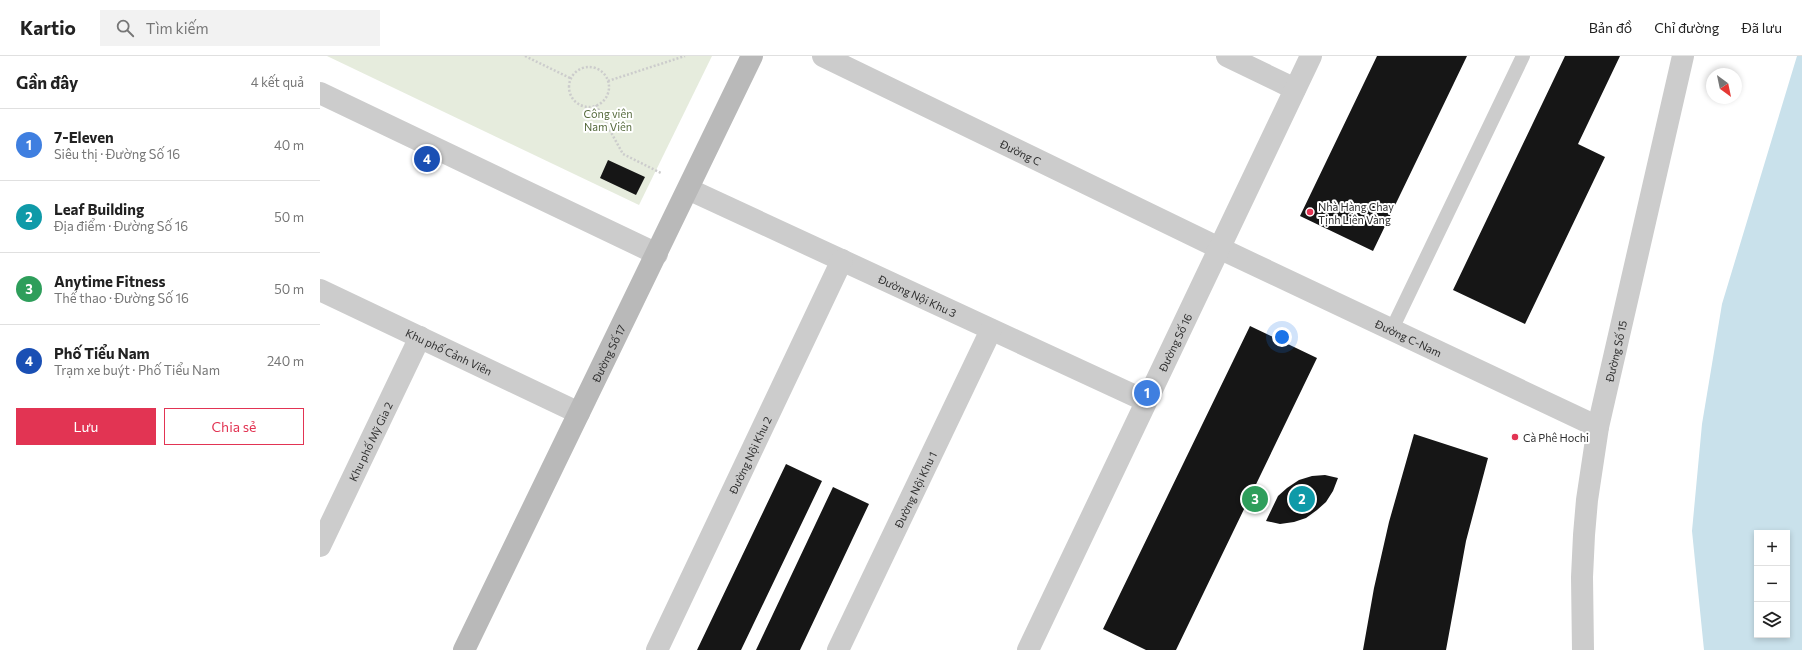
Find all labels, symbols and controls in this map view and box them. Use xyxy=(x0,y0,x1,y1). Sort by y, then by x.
search box xyxy=(100,10,380,46)
text: Kartio xyxy=(20,16,76,39)
icon: search xyxy=(114,17,136,39)
text: Tìm kiếm xyxy=(146,19,209,37)
text: Bản đồ xyxy=(1589,19,1632,36)
text: Chỉ đường xyxy=(1654,19,1719,36)
text: Đã lưu xyxy=(1741,19,1782,36)
north arrow xyxy=(1706,68,1742,104)
text: Gần đây xyxy=(16,72,78,93)
text: 4 kết quả xyxy=(251,74,304,90)
park label: Công viên Nam Viên xyxy=(583,107,633,133)
text: 7-Eleven xyxy=(54,128,114,146)
street label: Đường C xyxy=(997,136,1044,167)
text: 1 xyxy=(26,137,32,153)
text: 40 m xyxy=(274,137,304,153)
pin: 4 xyxy=(414,144,440,174)
text: Siêu thị · Đường Số 16 xyxy=(54,146,180,162)
text: Leaf Building xyxy=(54,200,144,218)
place label: Nhà Hàng Chay Tịnh Liên Vàng xyxy=(1318,200,1394,226)
marker: Nhà Hàng Chay Tịnh Liên Vàng xyxy=(1305,207,1315,217)
text: 2 xyxy=(25,209,33,225)
text: 50 m xyxy=(274,209,304,225)
text: Địa điểm · Đường Số 16 xyxy=(54,218,188,234)
street label: Đường Nội Khu 3 xyxy=(876,271,959,319)
text: Anytime Fitness xyxy=(54,272,166,290)
text: 3 xyxy=(25,281,33,297)
text: 50 m xyxy=(274,281,304,297)
text: Thể thao · Đường Số 16 xyxy=(54,290,189,306)
street label: Đường Số 16 xyxy=(1155,311,1194,374)
street label: Đường C-Nam xyxy=(1373,316,1444,359)
street label: Đường Số 15 xyxy=(1602,319,1629,384)
street label: Đường Số 17 xyxy=(588,322,627,385)
street label: Khu phố Cảnh Viên xyxy=(404,325,494,377)
your location xyxy=(1272,327,1292,347)
text: Phố Tiểu Nam xyxy=(54,344,150,362)
text: 4 xyxy=(25,353,33,369)
text: 240 m xyxy=(267,353,304,369)
text: Trạm xe buýt · Phố Tiểu Nam xyxy=(54,362,220,378)
pin: 1 xyxy=(1134,378,1160,408)
street label: Khu phố Mỹ Gia 2 xyxy=(346,400,395,483)
button: Lưu xyxy=(16,408,156,445)
button: Chia sẻ xyxy=(164,408,304,445)
street label: Đường Nội Khu 2 xyxy=(725,414,774,497)
place label: Cà Phê Hochi xyxy=(1523,431,1589,444)
marker: Cà Phê Hochi xyxy=(1510,432,1520,442)
street label: Đường Nội Khu 1 xyxy=(891,449,939,531)
pin: 3 xyxy=(1242,484,1268,514)
pin: 2 xyxy=(1289,484,1315,514)
map controls xyxy=(1754,530,1790,638)
button: + xyxy=(1754,530,1790,566)
button: − xyxy=(1754,566,1790,602)
button: layers xyxy=(1754,602,1790,638)

